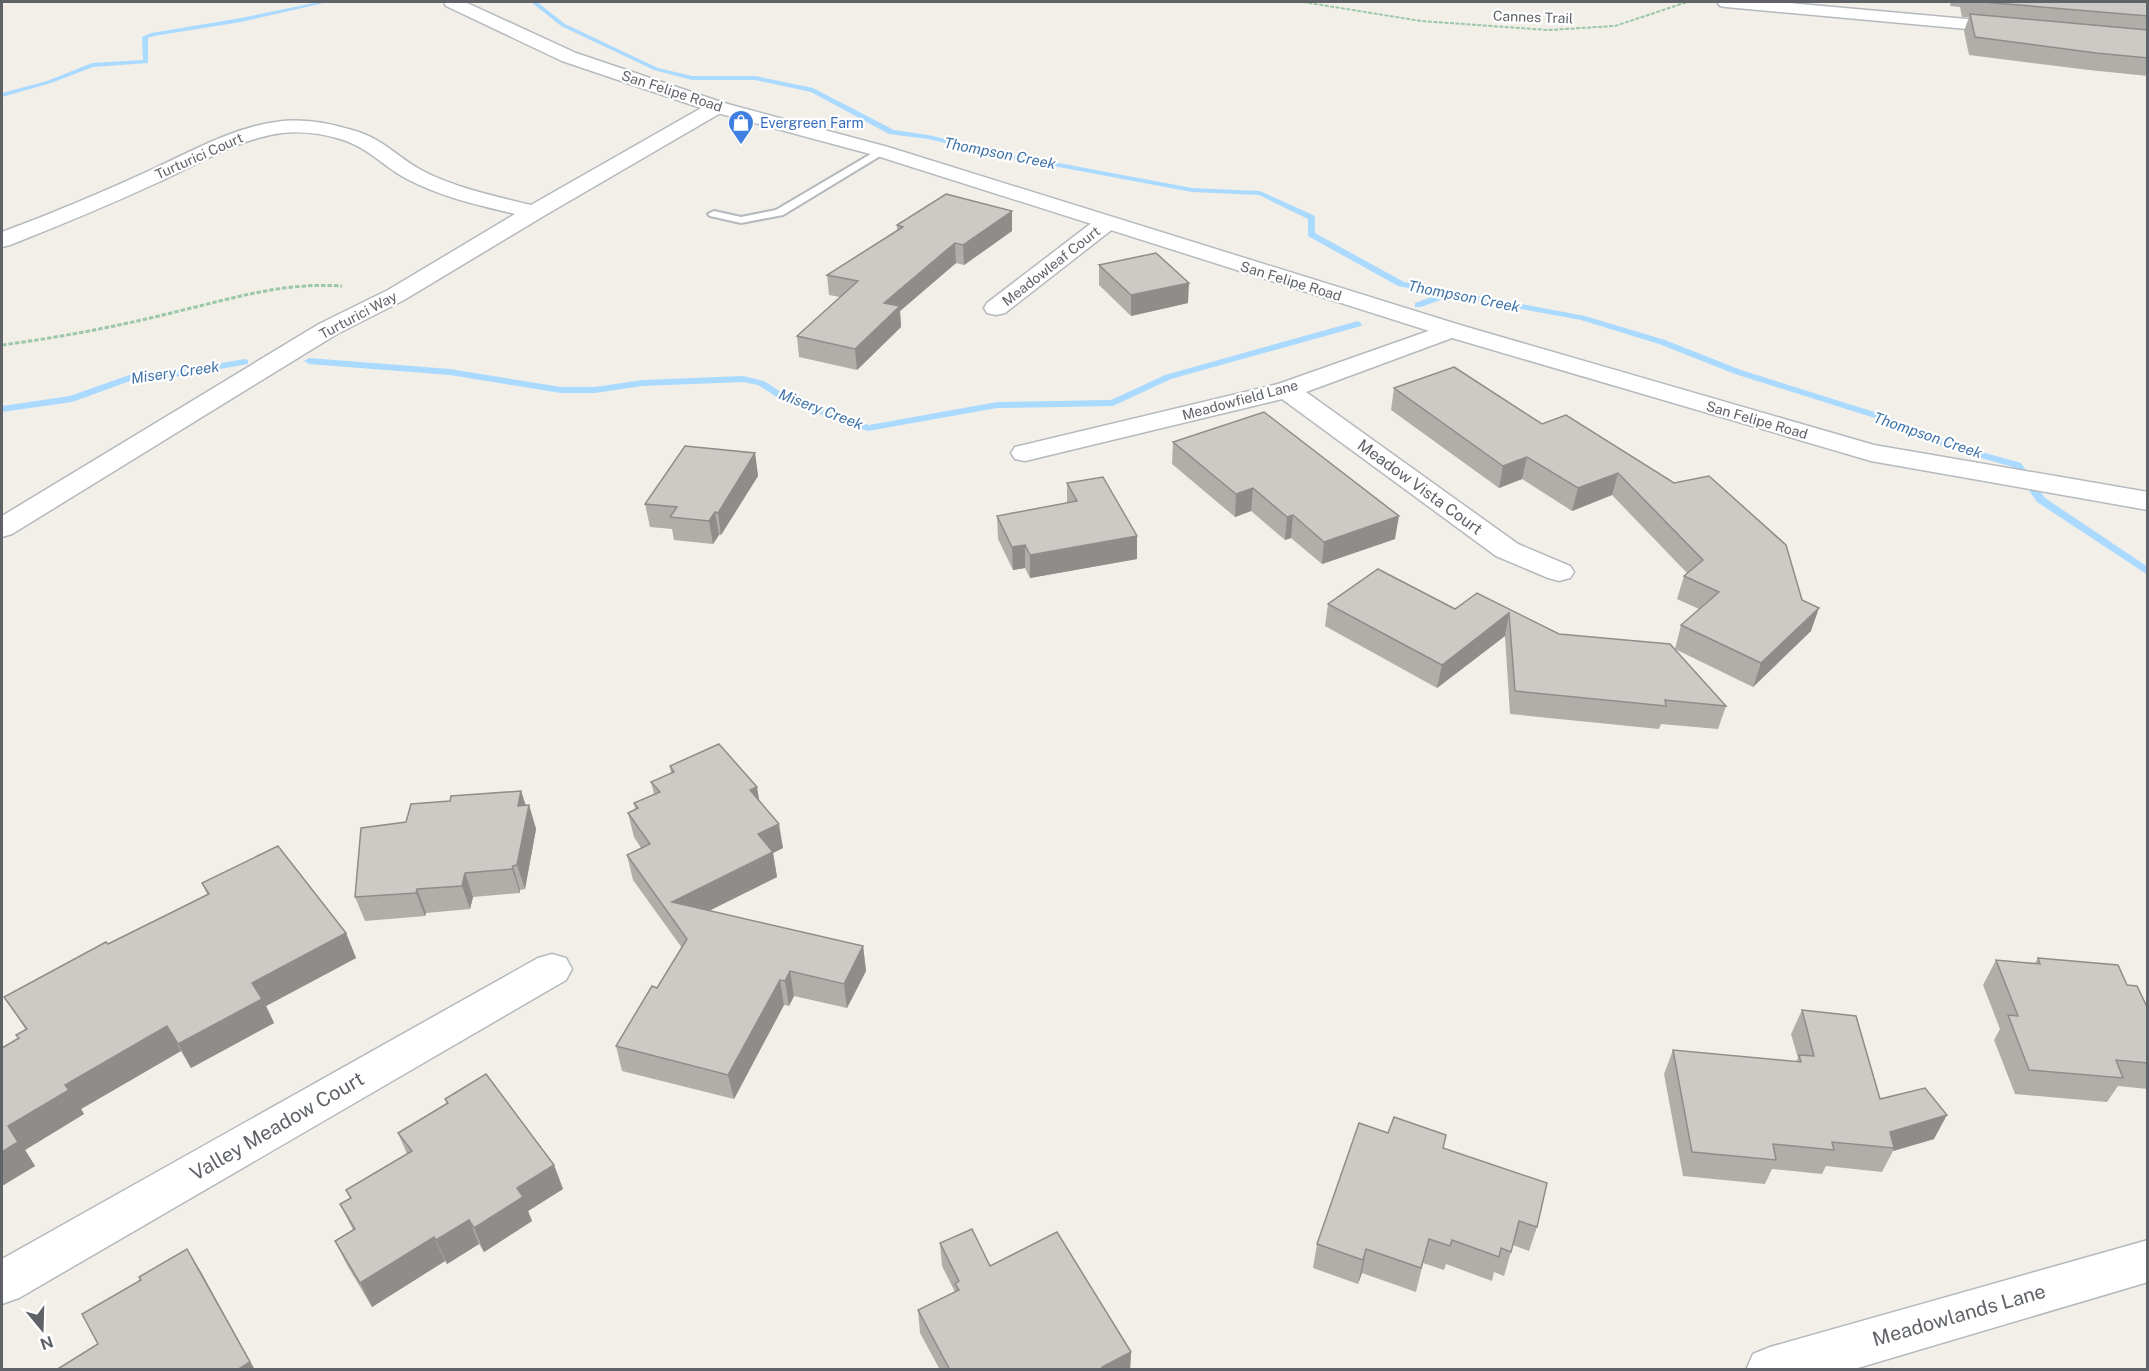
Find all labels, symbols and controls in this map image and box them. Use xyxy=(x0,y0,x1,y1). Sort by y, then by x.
street label: Cannes Trail xyxy=(1493,8,1573,26)
street label: San Felipe Road xyxy=(620,67,724,115)
shop icon: Evergreen Farm xyxy=(726,108,756,146)
place label: Evergreen Farm xyxy=(760,115,864,131)
street label: Turturici Court xyxy=(153,129,245,183)
water label: Thompson Creek xyxy=(943,134,1058,172)
street label: Meadowleaf Court xyxy=(999,223,1103,309)
street label: San Felipe Road xyxy=(1238,258,1344,304)
water label: Thompson Creek xyxy=(1407,277,1522,315)
street label: Turturici Way xyxy=(317,288,400,342)
water label: Misery Creek xyxy=(130,357,221,387)
street label: Meadowfield Lane xyxy=(1180,377,1300,423)
water label: Misery Creek xyxy=(776,385,866,433)
street label: San Felipe Road xyxy=(1704,398,1810,442)
water label: Thompson Creek xyxy=(1872,408,1985,462)
street label: Meadow Vista Court xyxy=(1354,435,1486,539)
street label: Valley Meadow Court xyxy=(186,1066,368,1186)
street label: Meadowlands Lane xyxy=(1870,1279,2048,1351)
north arrow xyxy=(12,1299,72,1359)
text: N xyxy=(38,1332,56,1354)

